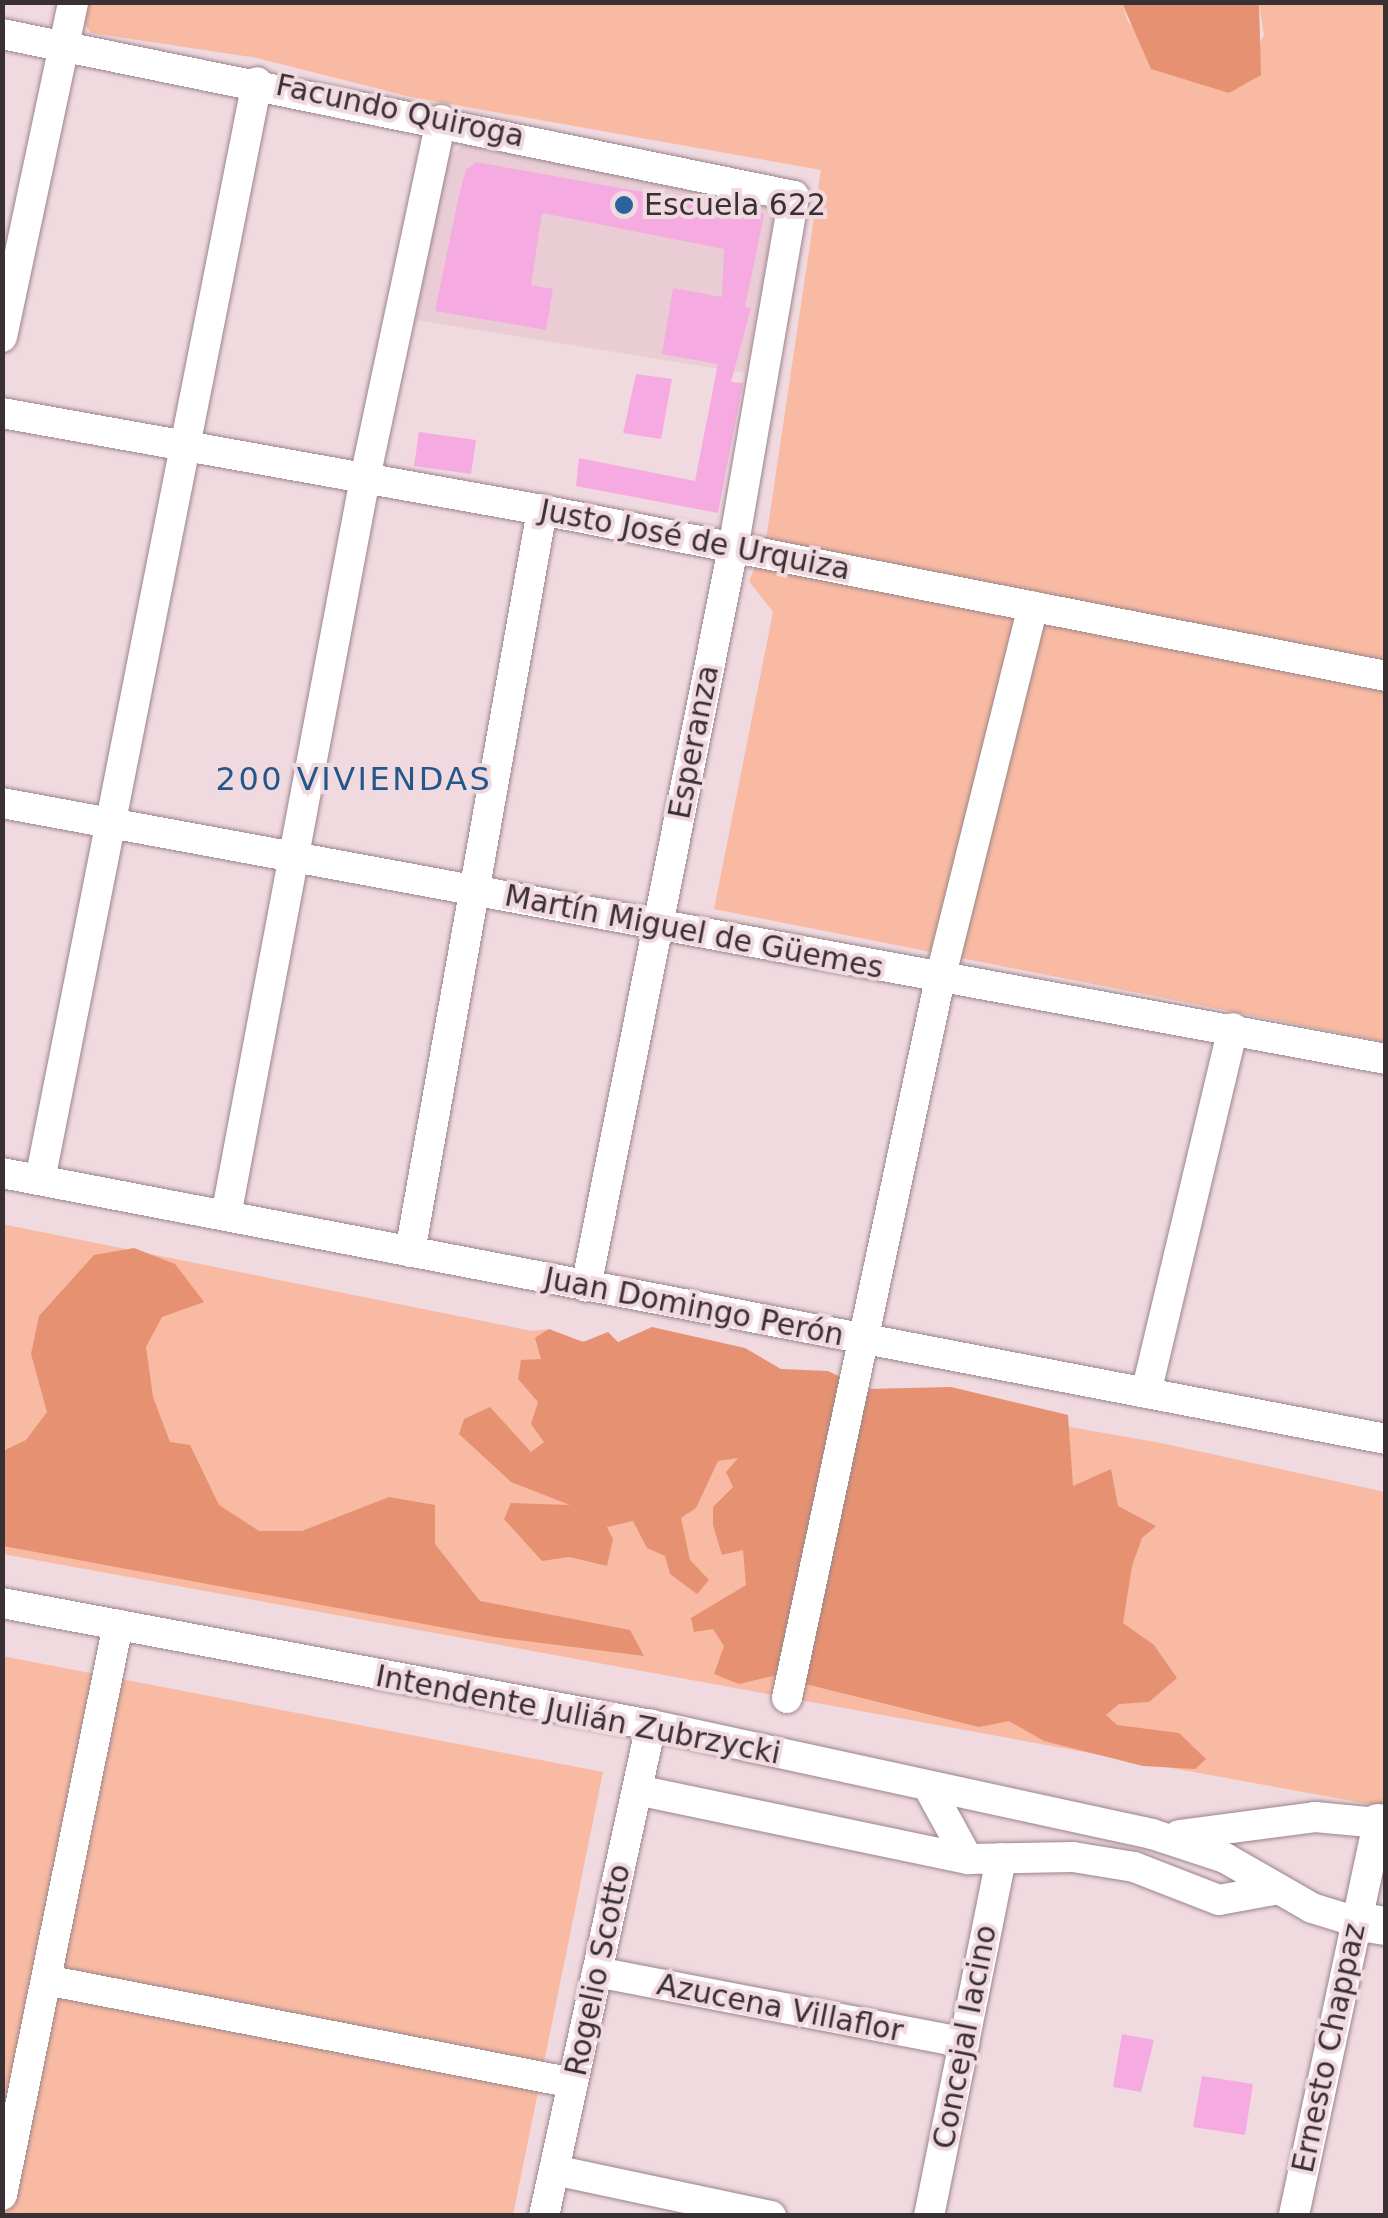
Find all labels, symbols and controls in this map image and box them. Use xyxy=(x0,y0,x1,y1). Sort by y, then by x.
street label: Facundo Quiroga xyxy=(273,67,527,155)
place label: Escuela 622 xyxy=(644,187,826,223)
marker: Escuela 622 xyxy=(613,194,635,216)
street label: Justo José de Urquiza xyxy=(537,492,853,588)
street label: Esperanza xyxy=(661,662,727,822)
district label: 200 VIVIENDAS xyxy=(216,760,492,798)
street label: Martín Miguel de Güemes xyxy=(502,878,886,986)
street label: Juan Domingo Perón xyxy=(541,1260,847,1354)
street label: Intendente Julián Zubrzycki xyxy=(373,1658,783,1772)
street label: Rogelio Scotto xyxy=(558,1861,638,2079)
street label: Ernesto Chappaz xyxy=(1285,1920,1373,2176)
street label: Concejal Iacino xyxy=(926,1922,1004,2152)
street label: Azucena Villaflor xyxy=(654,1966,906,2050)

